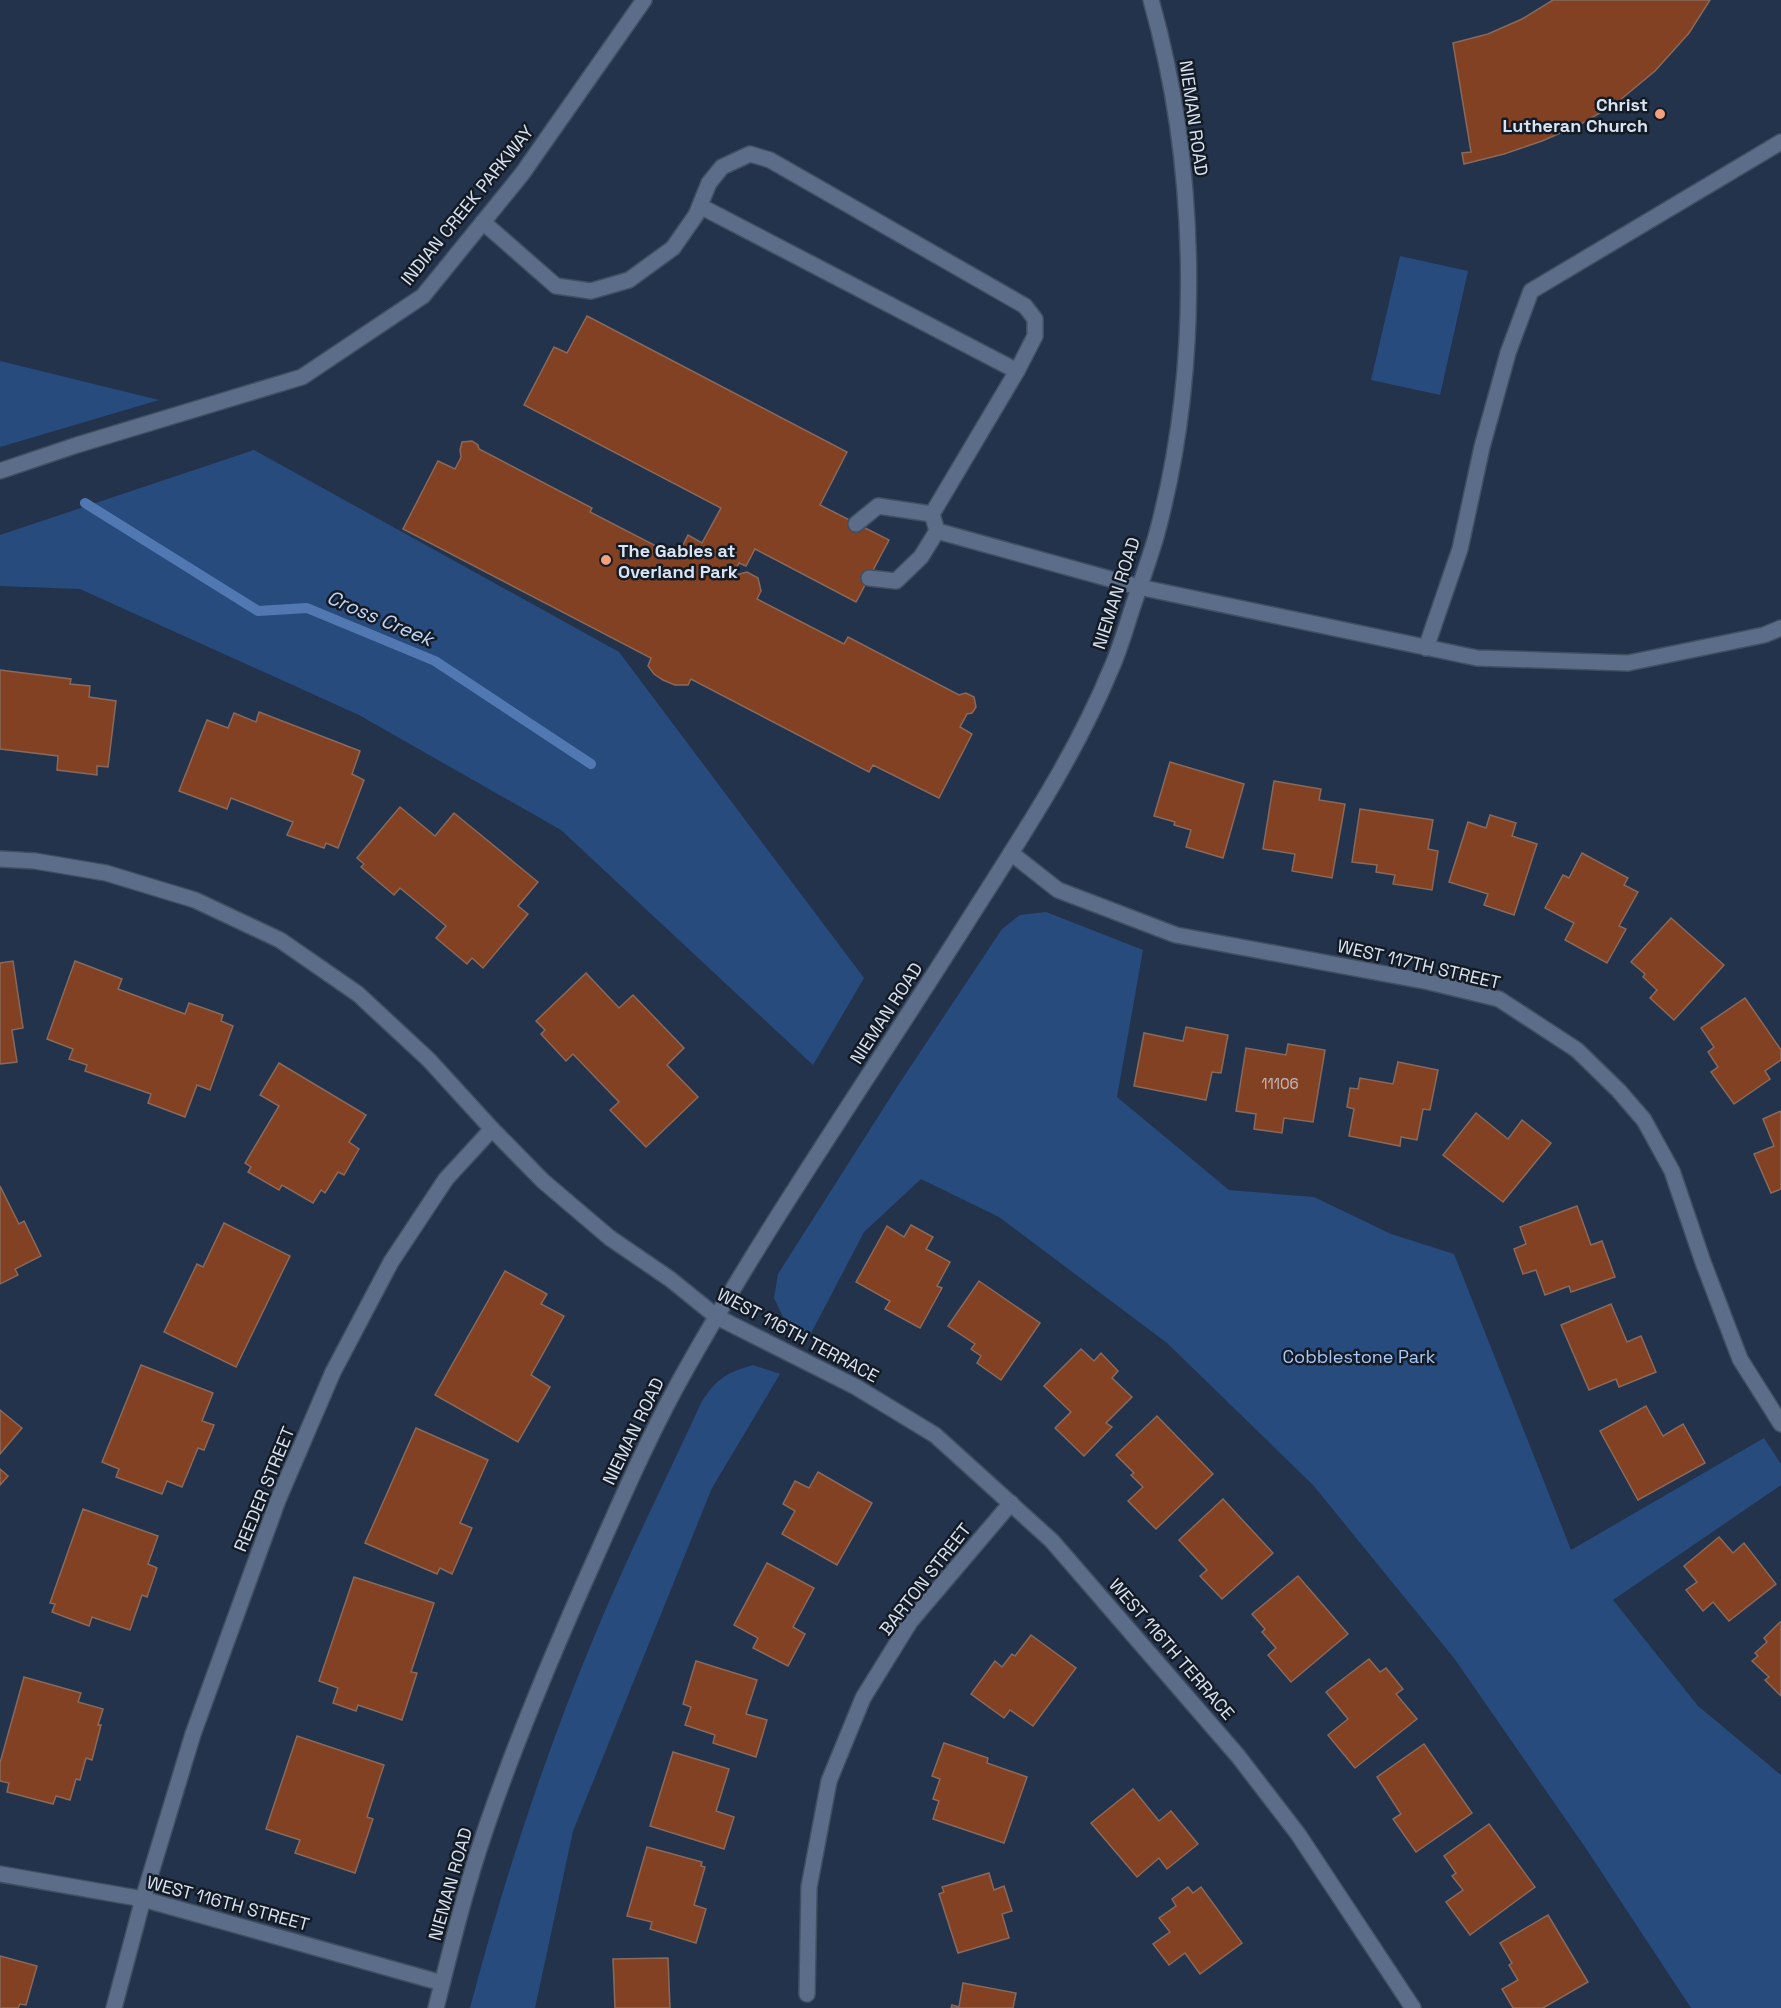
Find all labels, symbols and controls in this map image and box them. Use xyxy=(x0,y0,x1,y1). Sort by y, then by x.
street label: NIEMAN ROAD xyxy=(1175,59,1213,177)
place label: Christ Lutheran Church xyxy=(1502,93,1648,137)
marker: Christ Lutheran Church xyxy=(1653,107,1667,121)
street label: INDIAN CREEK PARKWAY xyxy=(395,120,539,290)
street label: NIEMAN ROAD xyxy=(1087,534,1145,652)
place label: The Gables at Overland Park xyxy=(618,539,738,583)
marker: The Gables at Overland Park xyxy=(599,553,613,567)
water label: Cross Creek xyxy=(323,584,439,653)
street label: WEST 117TH STREET xyxy=(1335,934,1503,994)
street label: NIEMAN ROAD xyxy=(845,958,927,1068)
house number: 11106 xyxy=(1261,1074,1299,1093)
street label: WEST 116TH TERRACE xyxy=(713,1283,883,1387)
park label: Cobblestone Park xyxy=(1282,1345,1436,1368)
street label: NIEMAN ROAD xyxy=(597,1374,669,1488)
street label: REEDER STREET xyxy=(228,1423,300,1555)
street label: BARTON STREET xyxy=(874,1518,976,1640)
street label: WEST 116TH TERRACE xyxy=(1104,1574,1240,1724)
street label: NIEMAN ROAD xyxy=(423,1825,477,1943)
street label: WEST 116TH STREET xyxy=(144,1870,312,1936)

